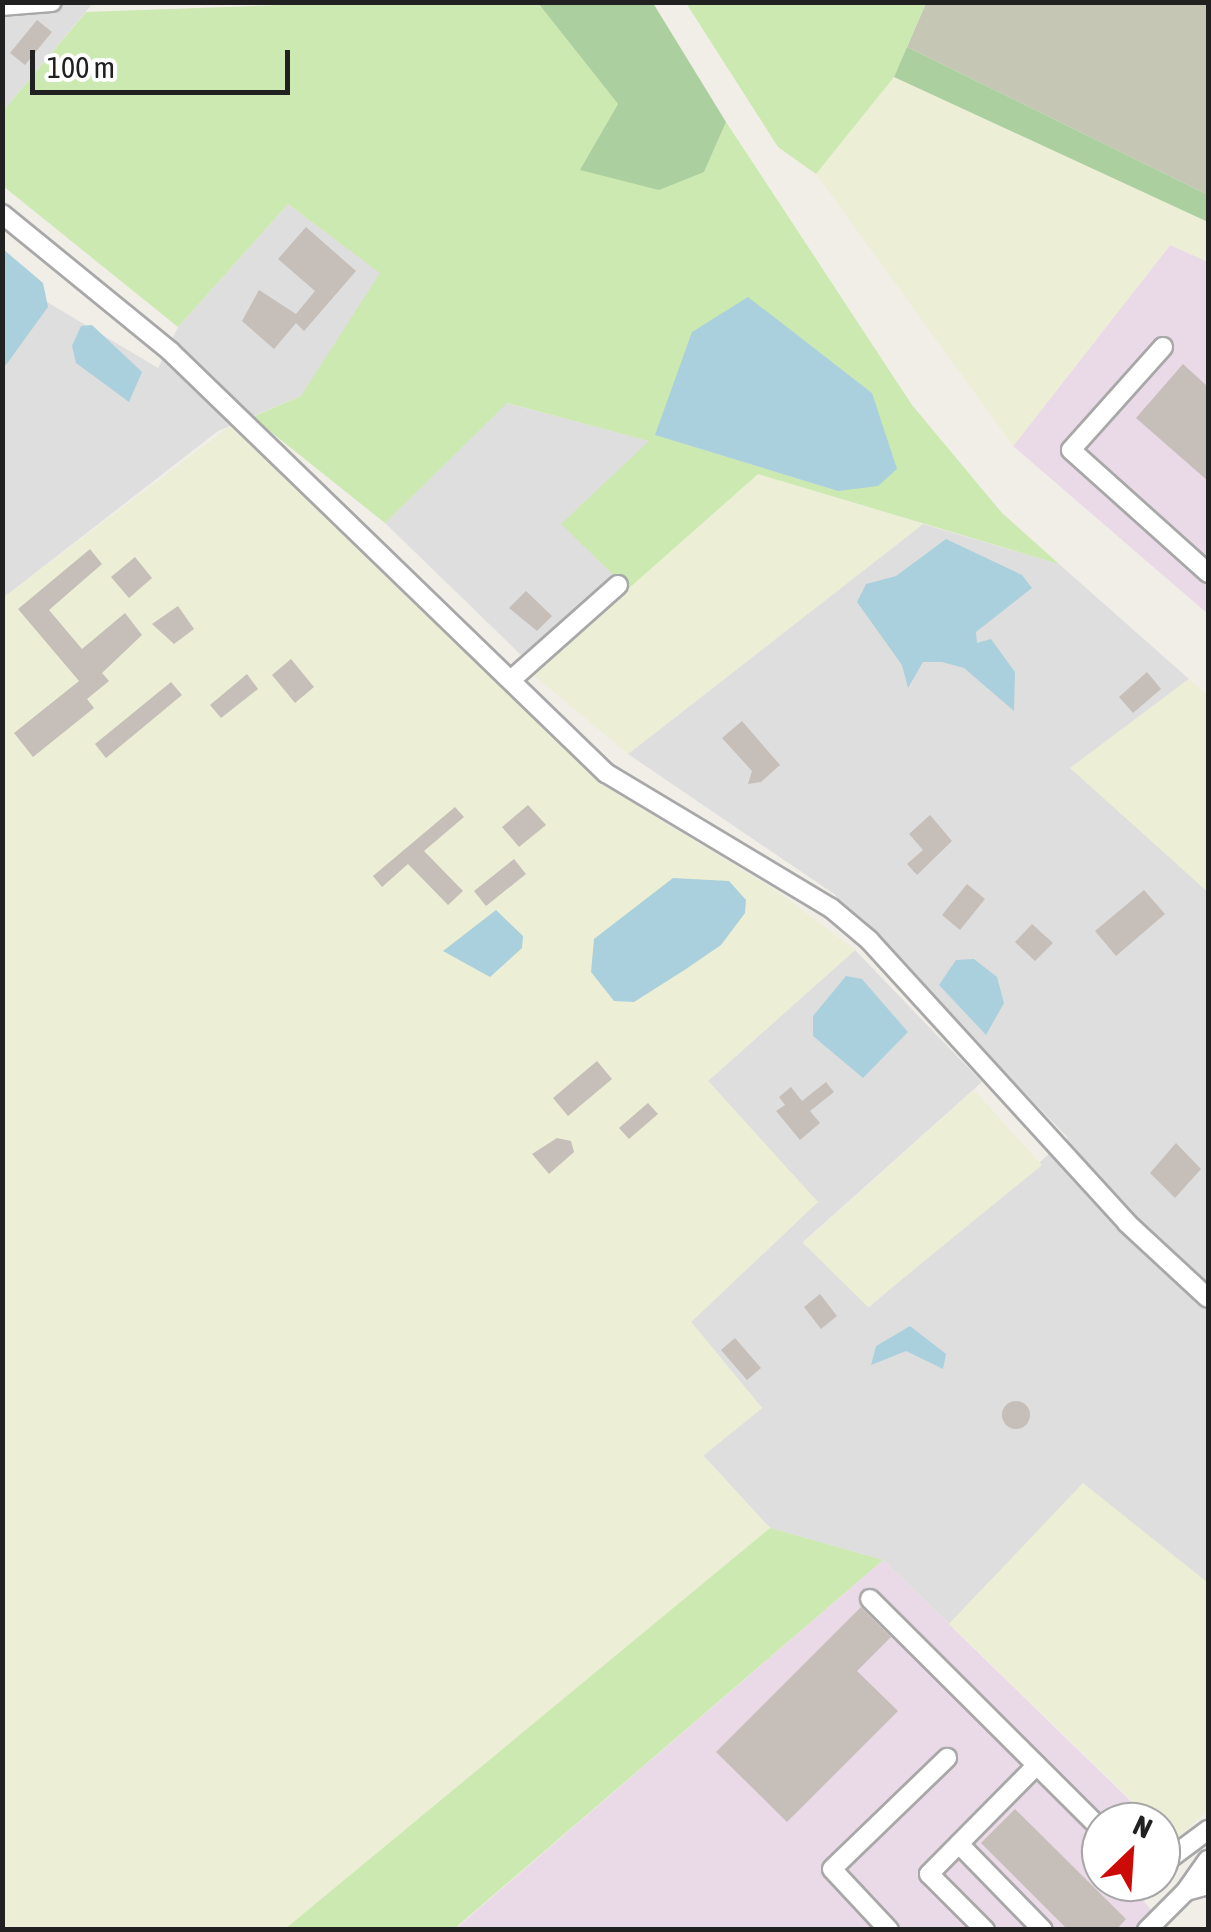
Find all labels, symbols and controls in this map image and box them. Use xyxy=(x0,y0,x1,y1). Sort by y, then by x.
scale bar xyxy=(35,30,295,92)
text: 100 m xyxy=(47,50,115,84)
north arrow xyxy=(1081,1802,1181,1902)
text: N xyxy=(1129,1809,1157,1845)

